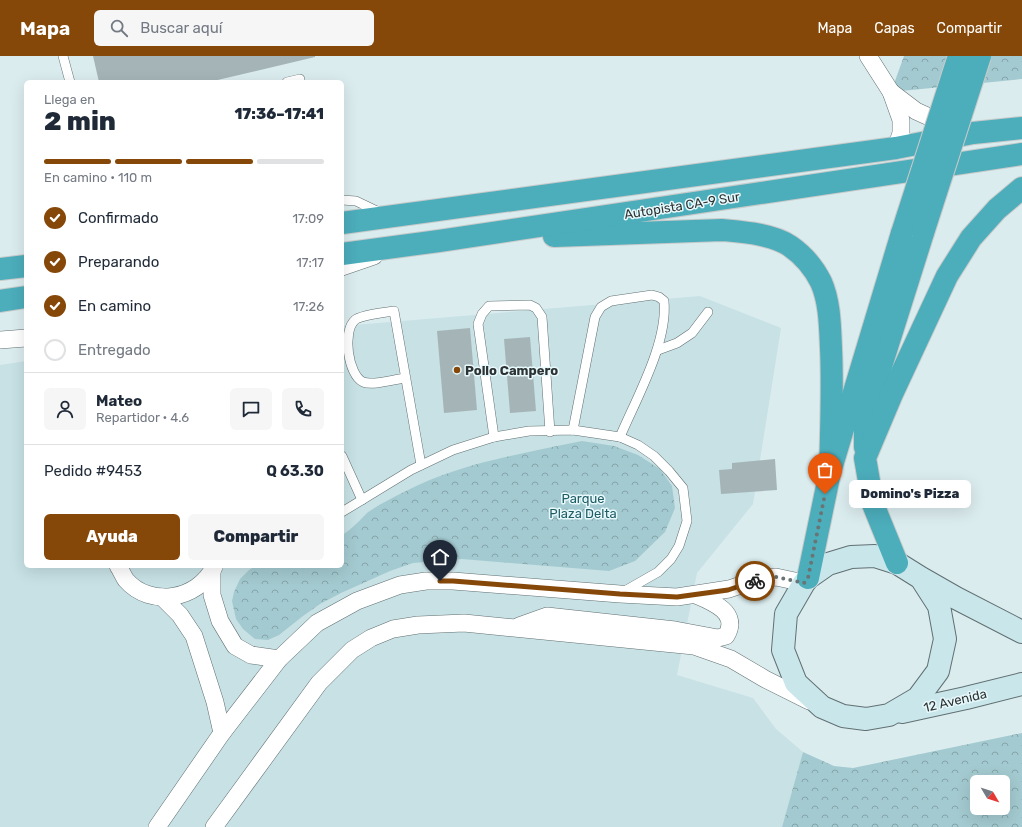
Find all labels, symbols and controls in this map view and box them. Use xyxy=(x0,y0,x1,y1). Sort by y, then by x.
search box xyxy=(94,10,374,46)
text: Mapa xyxy=(20,17,70,40)
icon: search xyxy=(108,17,130,39)
text: Buscar aquí xyxy=(140,19,222,37)
text: Mapa xyxy=(817,20,852,37)
text: Capas xyxy=(874,20,915,37)
text: Compartir xyxy=(937,20,1002,37)
text: Llega en xyxy=(44,92,95,107)
text: 17:36–17:41 xyxy=(234,105,324,123)
text: 2 min xyxy=(44,106,116,137)
text: En camino · 110 m xyxy=(44,170,152,185)
street label: Autopista CA-9 Sur xyxy=(623,189,741,222)
icon: check xyxy=(44,207,66,229)
text: Confirmado xyxy=(78,209,159,227)
text: 17:09 xyxy=(292,211,324,226)
icon: check xyxy=(44,251,66,273)
text: Preparando xyxy=(78,253,159,271)
text: 17:17 xyxy=(296,255,324,270)
icon: check xyxy=(44,295,66,317)
text: En camino xyxy=(78,297,151,315)
text: 17:26 xyxy=(293,299,324,314)
text: Entregado xyxy=(78,341,151,359)
place label: Pollo Campero xyxy=(465,363,558,378)
marker: Pollo Campero xyxy=(452,365,462,375)
button: person xyxy=(44,388,86,430)
button: chat xyxy=(230,388,272,430)
button: phone xyxy=(282,388,324,430)
text: Mateo xyxy=(96,392,142,410)
text: Repartidor · 4.6 xyxy=(96,410,189,425)
pin xyxy=(808,453,842,494)
icon: bag xyxy=(814,459,836,481)
text: Pedido #9453 xyxy=(44,462,142,480)
text: Q 63.30 xyxy=(266,462,324,480)
callout: Domino's Pizza xyxy=(849,480,971,508)
text: Domino's Pizza xyxy=(861,486,959,501)
park label: Parque Plaza Delta xyxy=(549,491,617,521)
button: Ayuda xyxy=(44,514,180,560)
button: Compartir xyxy=(188,514,324,560)
pin xyxy=(423,540,457,581)
icon: home xyxy=(429,546,451,568)
courier xyxy=(735,561,775,601)
icon: bike xyxy=(744,570,766,592)
street label: 12 Avenida xyxy=(922,686,988,715)
north arrow xyxy=(970,775,1010,815)
map controls xyxy=(970,775,1010,815)

